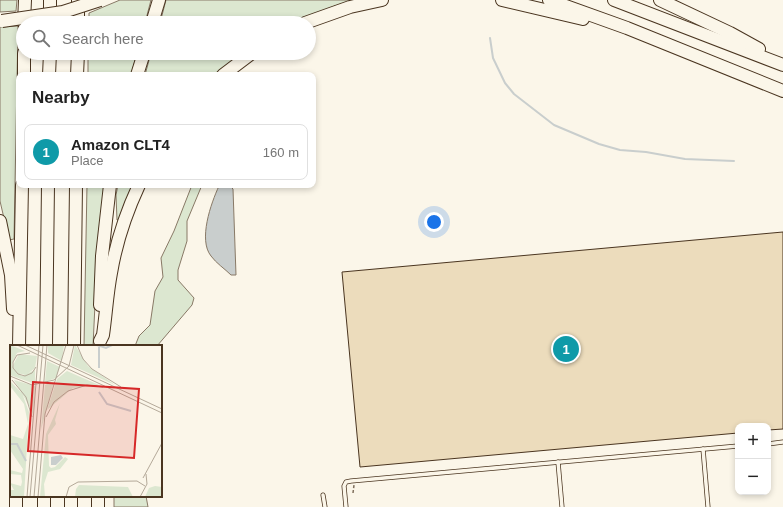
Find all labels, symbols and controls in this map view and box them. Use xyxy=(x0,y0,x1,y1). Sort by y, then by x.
search box xyxy=(16,16,316,60)
icon: search xyxy=(30,27,52,49)
text: Search here xyxy=(62,30,144,47)
text: Nearby xyxy=(32,88,90,107)
text: Amazon CLT4 xyxy=(71,136,170,153)
text: 1 xyxy=(42,145,50,160)
text: 160 m xyxy=(263,145,299,160)
text: Place xyxy=(71,153,104,168)
your location xyxy=(424,212,444,232)
pin: 1 xyxy=(553,334,579,364)
inset map xyxy=(10,345,162,497)
map controls xyxy=(735,423,771,495)
button: + xyxy=(735,423,771,459)
button: − xyxy=(735,459,771,495)

